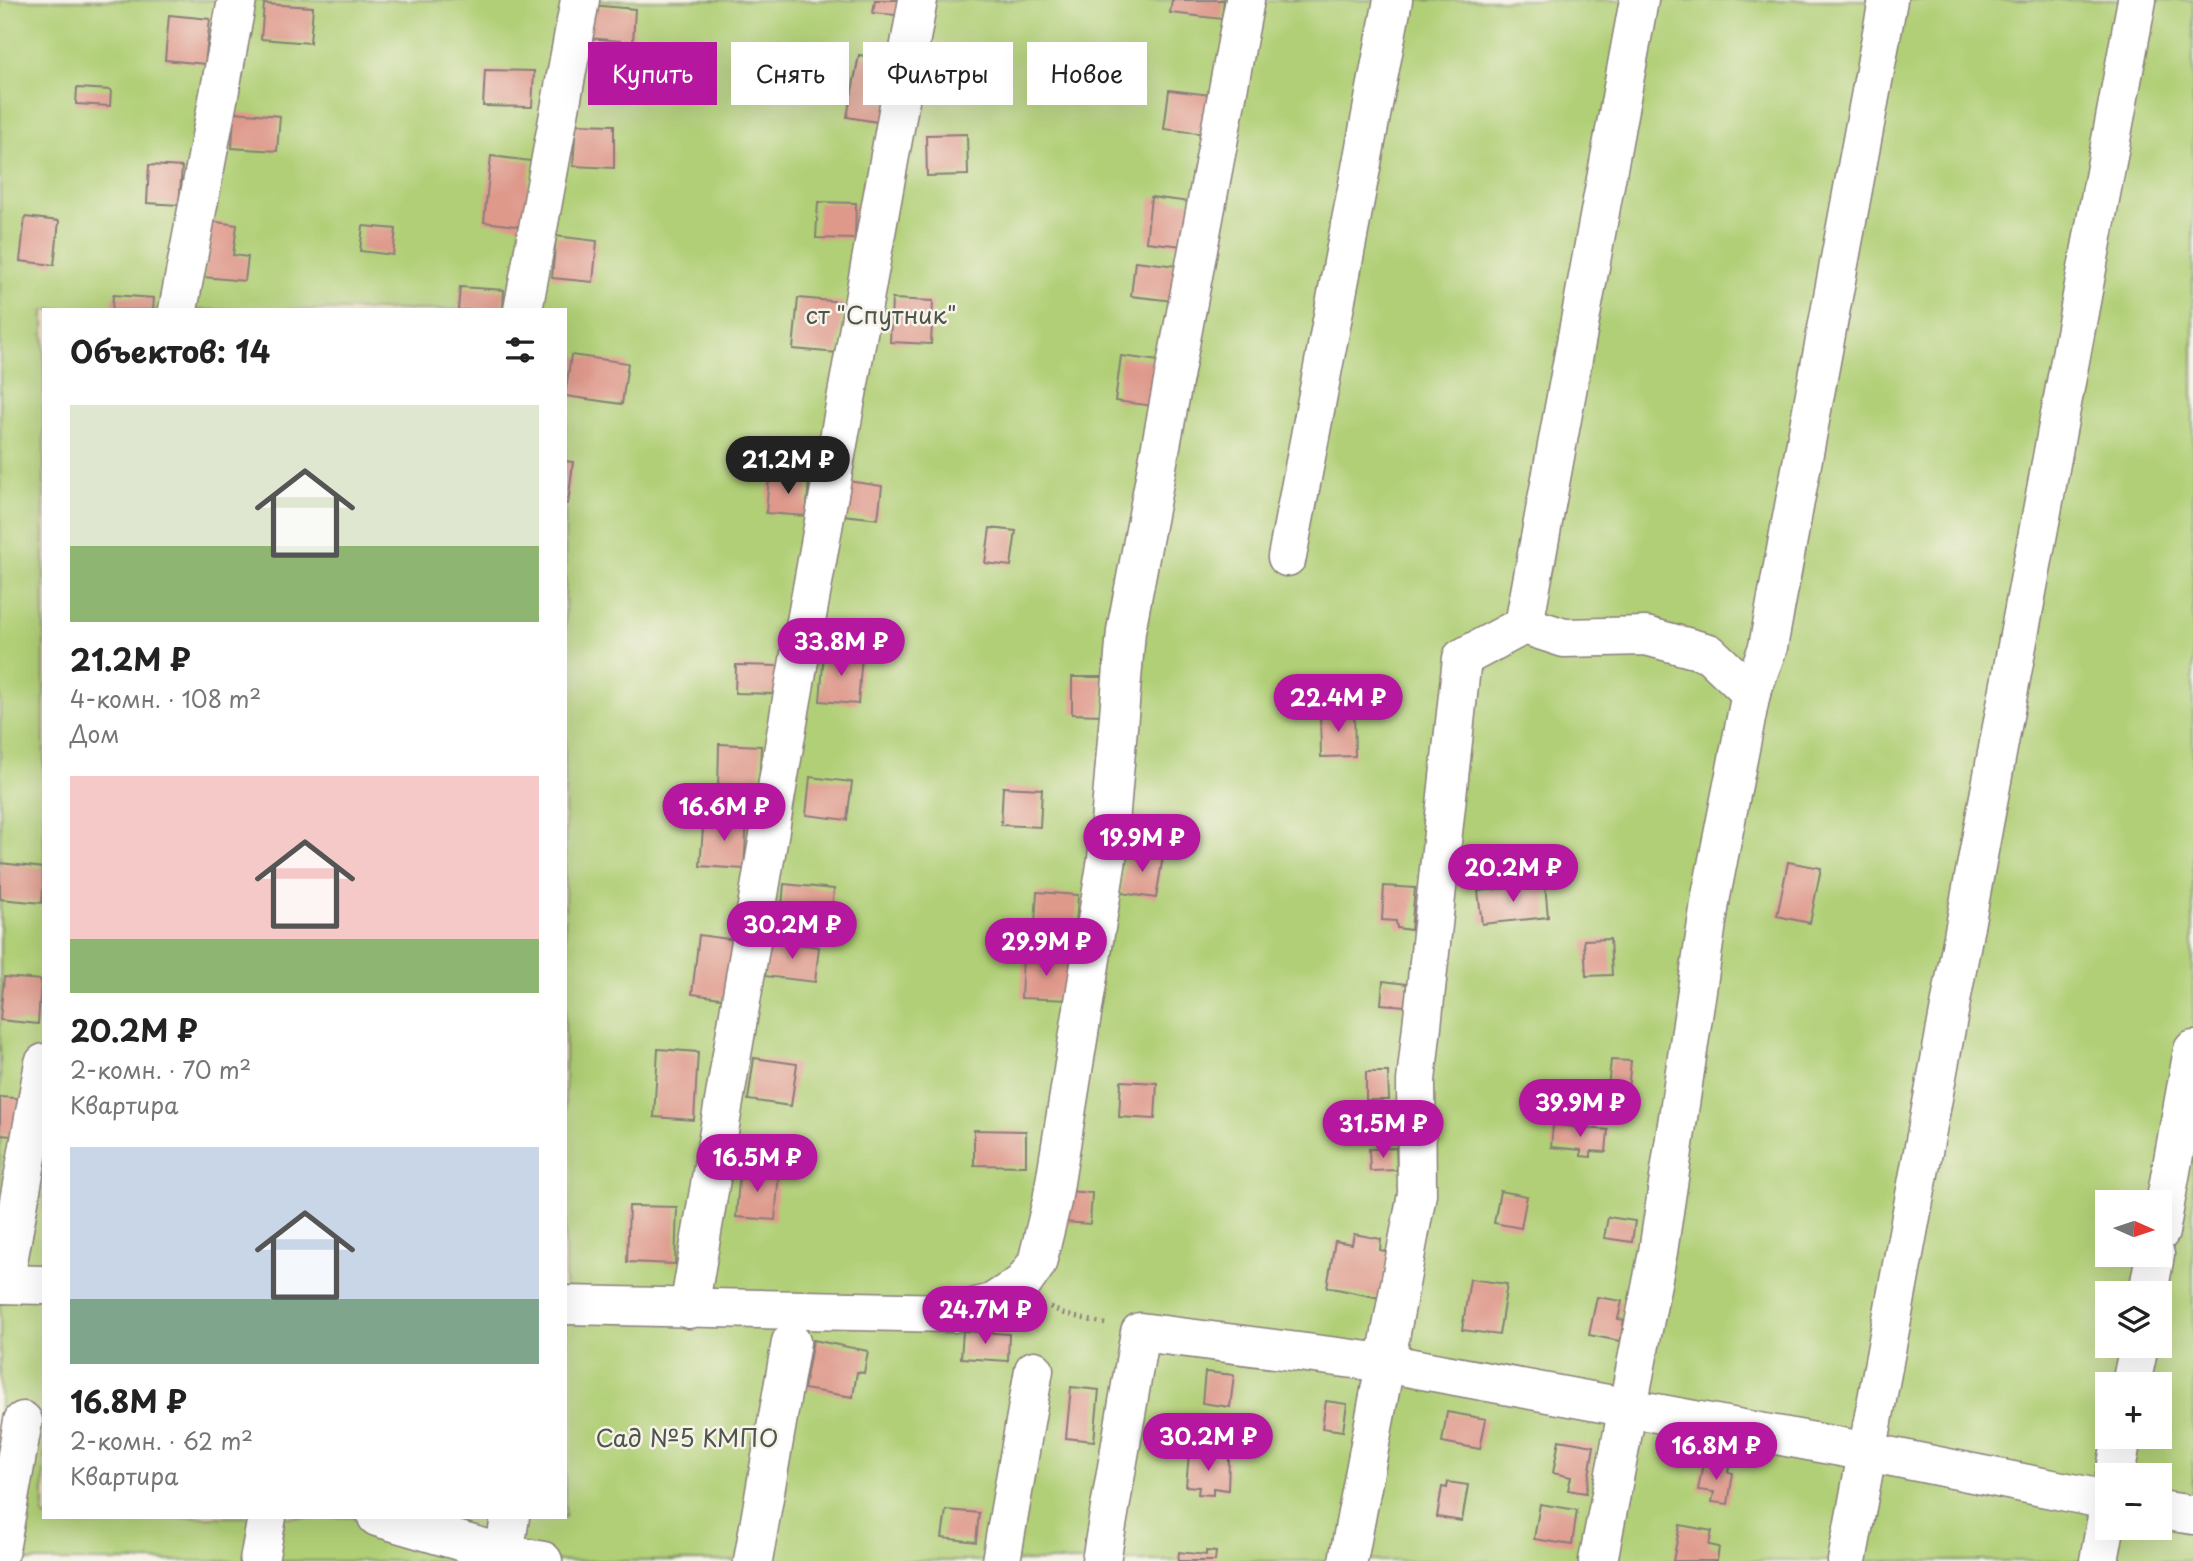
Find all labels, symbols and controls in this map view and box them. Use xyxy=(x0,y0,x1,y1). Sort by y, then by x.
chip: Купить xyxy=(588,42,717,105)
chip: Снять xyxy=(731,42,849,105)
chip: Фильтры xyxy=(863,42,1013,105)
chip: Новое xyxy=(1027,42,1147,105)
park label: ст "Спутник" xyxy=(805,296,957,332)
text: Объектов: 14 xyxy=(70,328,270,373)
icon: filters xyxy=(501,331,539,369)
pin: 21.2M ₽ xyxy=(723,436,853,496)
text: 21.2M ₽ xyxy=(742,441,834,476)
icon: home xyxy=(242,450,368,576)
pin: 33.8M ₽ xyxy=(776,618,906,678)
text: 33.8M ₽ xyxy=(794,623,888,658)
text: 21.2M ₽ xyxy=(70,636,191,681)
pin: 22.4M ₽ xyxy=(1273,674,1403,734)
text: 22.4M ₽ xyxy=(1290,679,1386,714)
text: 4-комн. · 108 m² xyxy=(70,681,261,716)
text: Дом xyxy=(70,716,119,751)
pin: 16.6M ₽ xyxy=(659,784,789,843)
text: 16.6M ₽ xyxy=(679,788,769,823)
pin: 19.9M ₽ xyxy=(1077,814,1207,874)
text: 19.9M ₽ xyxy=(1099,819,1185,854)
icon: home xyxy=(242,821,368,947)
pin: 20.2M ₽ xyxy=(1448,844,1578,904)
text: 20.2M ₽ xyxy=(1464,849,1562,884)
pin: 30.2M ₽ xyxy=(727,902,857,961)
text: 30.2M ₽ xyxy=(743,906,841,941)
pin: 29.9M ₽ xyxy=(981,918,1111,978)
text: 29.9M ₽ xyxy=(1001,923,1091,958)
text: 20.2M ₽ xyxy=(70,1007,198,1052)
text: 2-комн. · 70 m² xyxy=(70,1052,251,1087)
pin: 39.9M ₽ xyxy=(1515,1080,1645,1139)
text: 39.9M ₽ xyxy=(1535,1084,1625,1119)
text: Квартира xyxy=(70,1087,178,1122)
pin: 31.5M ₽ xyxy=(1318,1100,1448,1160)
text: 31.5M ₽ xyxy=(1339,1105,1427,1140)
pin: 16.5M ₽ xyxy=(692,1134,822,1194)
text: 16.5M ₽ xyxy=(712,1139,802,1174)
north arrow xyxy=(2095,1190,2172,1267)
map controls xyxy=(2095,1190,2172,1540)
icon: home xyxy=(242,1192,368,1318)
button: layers xyxy=(2095,1281,2172,1358)
pin: 24.7M ₽ xyxy=(920,1286,1050,1346)
text: 24.7M ₽ xyxy=(938,1291,1032,1326)
button: + xyxy=(2095,1372,2172,1449)
text: 16.8M ₽ xyxy=(70,1378,187,1423)
pin: 30.2M ₽ xyxy=(1143,1414,1273,1473)
text: 30.2M ₽ xyxy=(1159,1418,1257,1453)
park label: Сад №5 КМПО xyxy=(596,1419,778,1455)
pin: 16.8M ₽ xyxy=(1651,1422,1781,1482)
text: 2-комн. · 62 m² xyxy=(70,1423,253,1458)
text: 16.8M ₽ xyxy=(1671,1427,1761,1462)
text: Квартира xyxy=(70,1458,178,1493)
button: − xyxy=(2095,1463,2172,1540)

